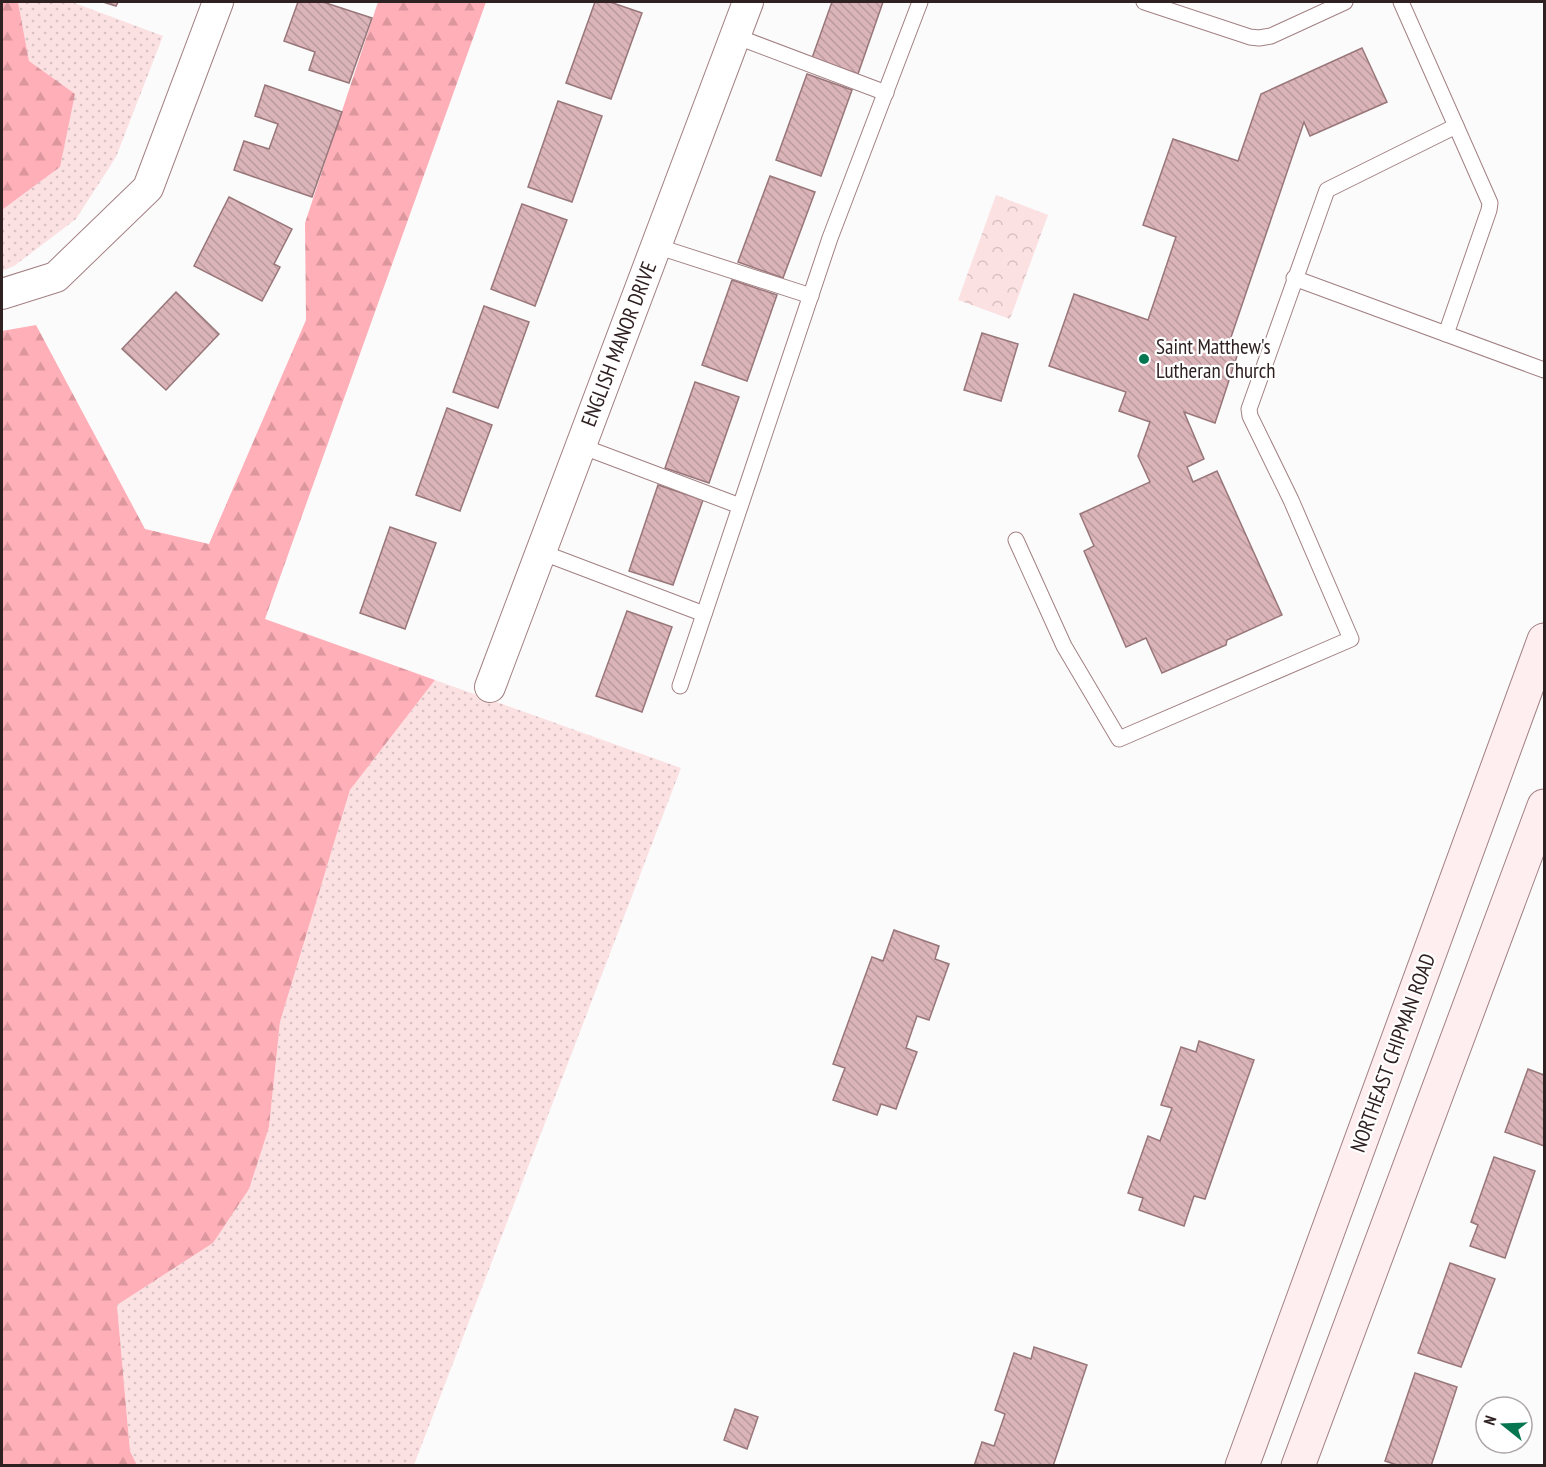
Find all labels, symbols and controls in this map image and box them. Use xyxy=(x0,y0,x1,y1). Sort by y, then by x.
street label: ENGLISH MANOR DRIVE xyxy=(575,258,662,430)
place label: Saint Matthew's Lutheran Church xyxy=(1156,333,1276,384)
marker: Saint Matthew's Lutheran Church xyxy=(1137,352,1151,366)
street label: NORTHEAST CHIPMAN ROAD xyxy=(1344,950,1441,1156)
north arrow xyxy=(1474,1395,1534,1455)
text: N xyxy=(1479,1413,1501,1428)

